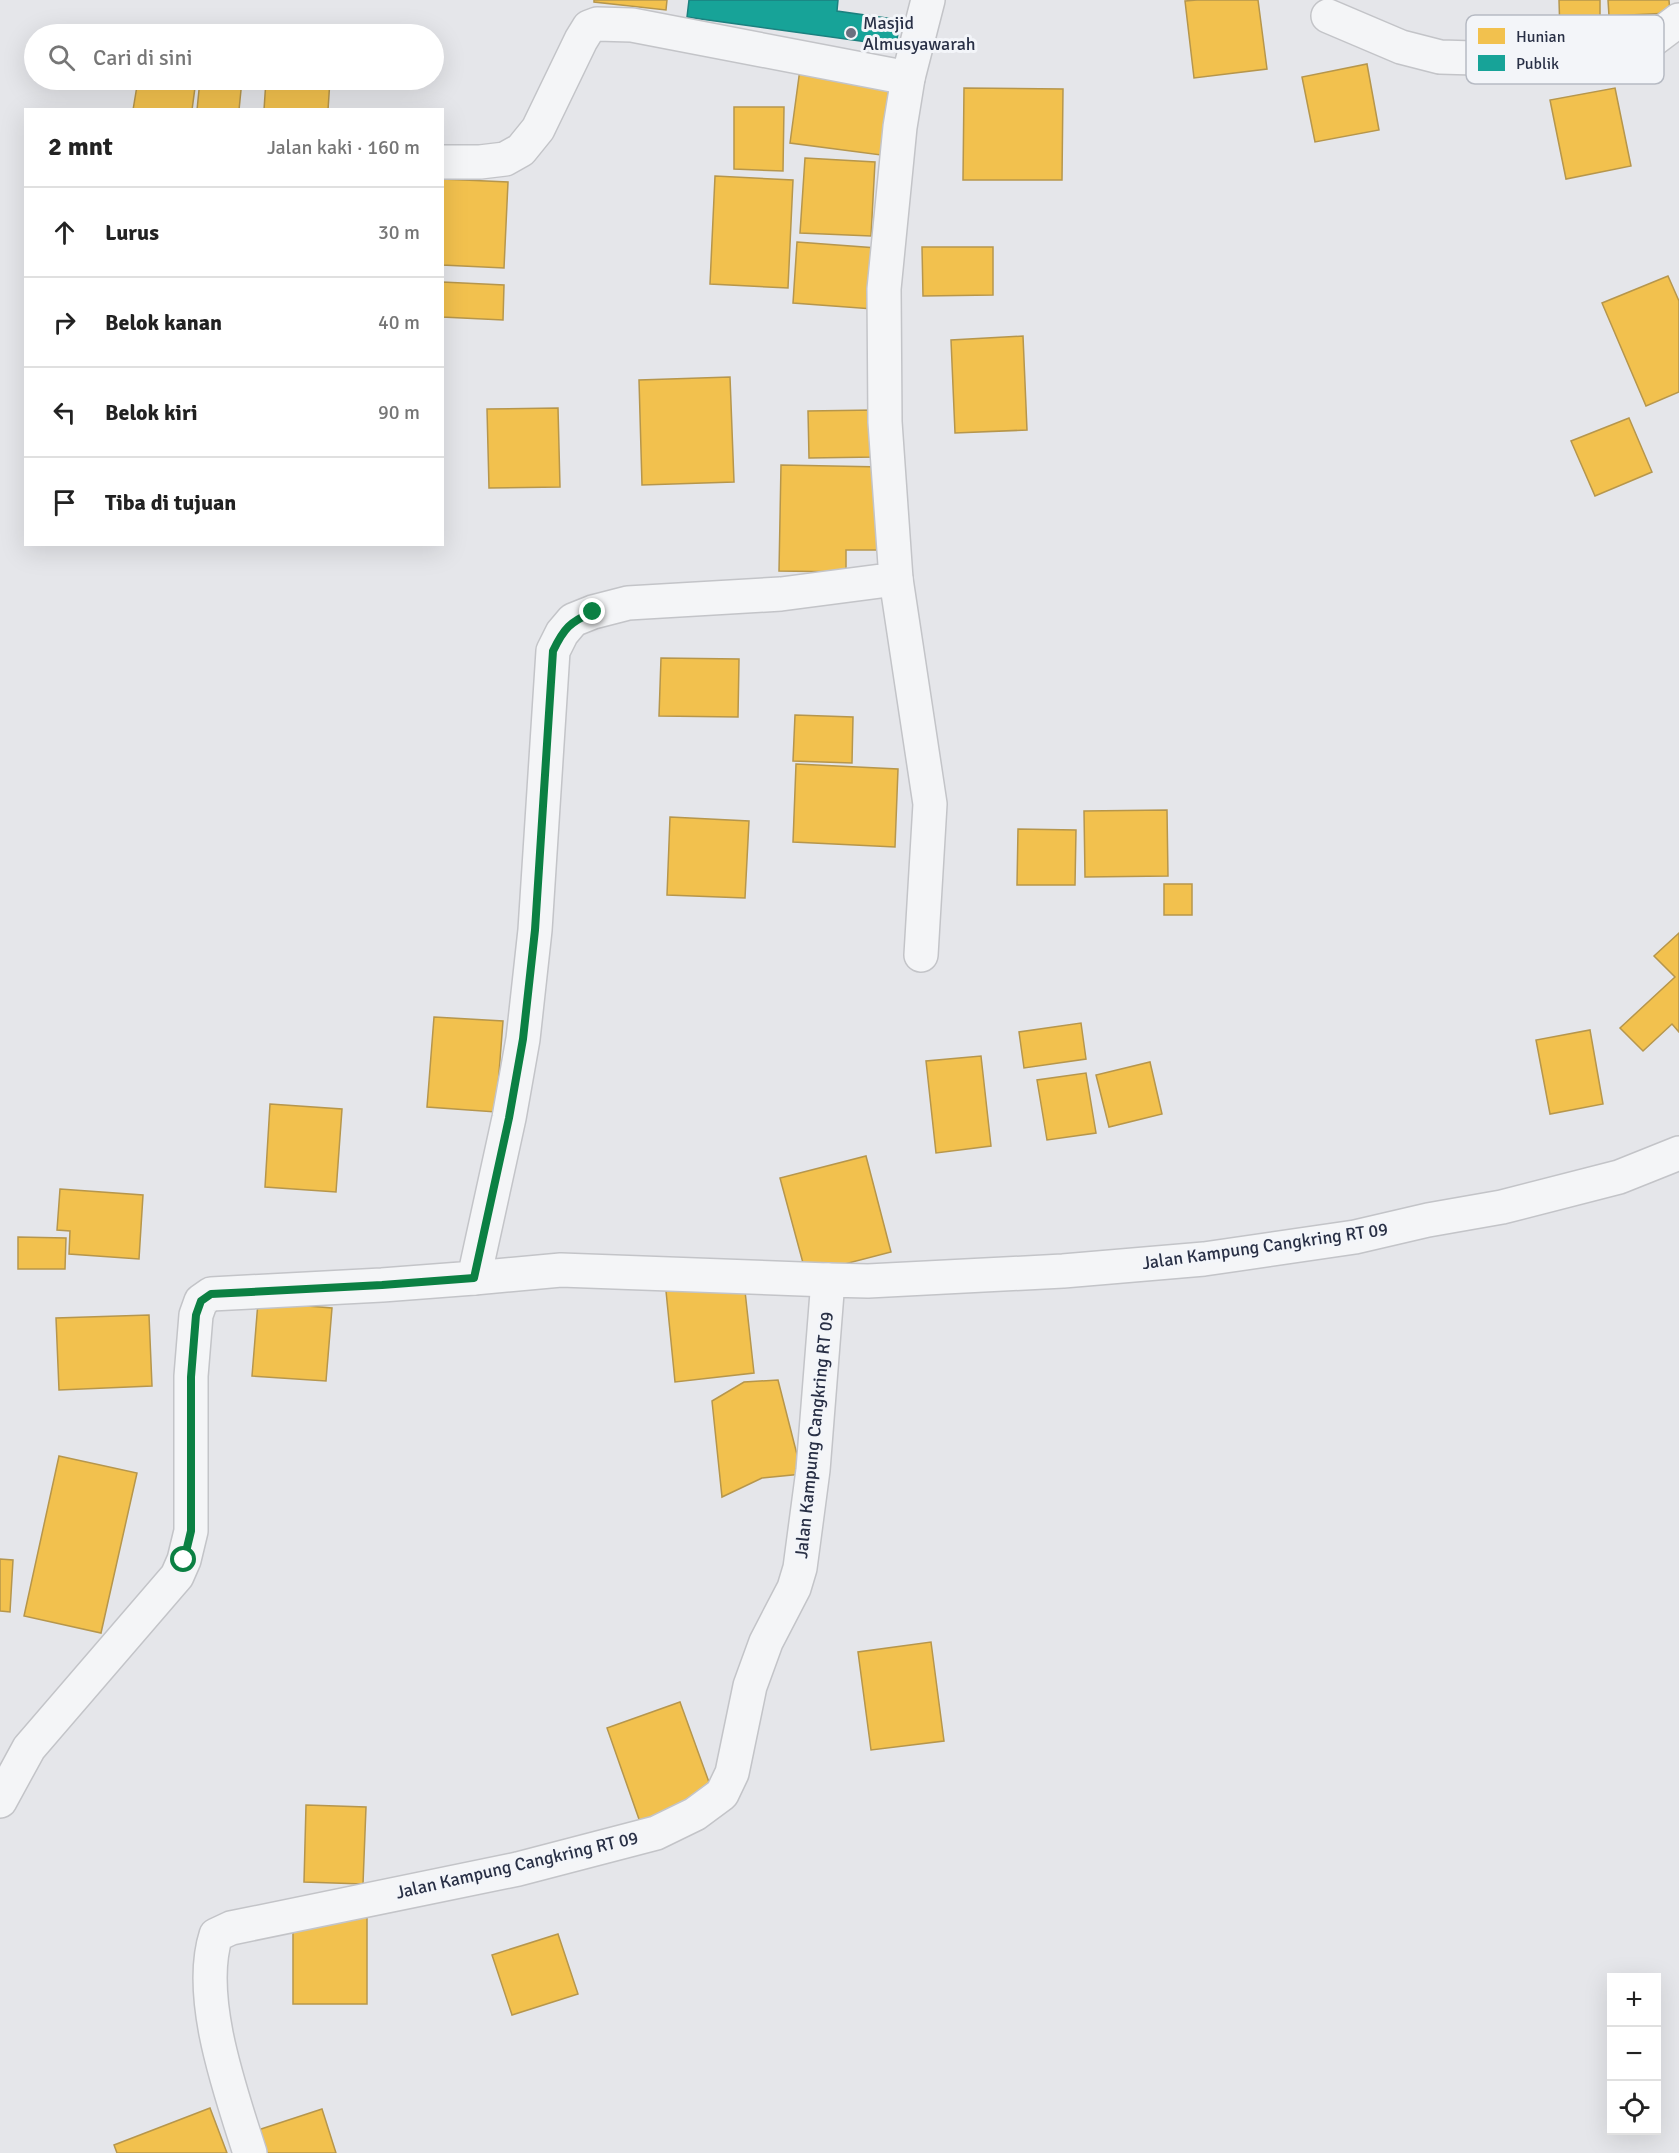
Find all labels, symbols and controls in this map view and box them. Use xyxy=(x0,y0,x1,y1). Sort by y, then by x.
place label: Masjid Almusyawarah xyxy=(863,12,976,55)
legend xyxy=(1466,15,1664,84)
search box xyxy=(24,24,444,90)
marker: Masjid Almusyawarah xyxy=(844,26,858,40)
text: Hunian xyxy=(1516,27,1565,47)
icon: search xyxy=(45,41,78,74)
text: Cari di sini xyxy=(93,44,193,71)
text: Publik xyxy=(1516,54,1559,74)
text: 2 mnt xyxy=(48,131,113,163)
text: Jalan kaki · 160 m xyxy=(267,135,420,160)
icon: ahead xyxy=(48,216,81,249)
text: Lurus xyxy=(105,219,159,246)
text: 30 m xyxy=(378,220,420,245)
icon: right xyxy=(48,306,81,339)
text: Belok kanan xyxy=(105,309,222,336)
text: 40 m xyxy=(378,310,420,335)
icon: left xyxy=(48,396,81,429)
text: Belok kiri xyxy=(105,399,198,426)
text: 90 m xyxy=(378,400,420,425)
icon: arrive xyxy=(48,486,81,519)
text: Tiba di tujuan xyxy=(105,489,236,516)
route end xyxy=(579,598,605,624)
street label: Jalan Kampung Cangkring RT 09 xyxy=(1141,1218,1389,1274)
street label: Jalan Kampung Cangkring RT 09 xyxy=(790,1311,838,1559)
route start xyxy=(170,1546,196,1572)
street label: Jalan Kampung Cangkring RT 09 xyxy=(394,1826,640,1904)
map controls xyxy=(1607,1973,1661,2135)
button: + xyxy=(1607,1973,1661,2027)
button: − xyxy=(1607,2027,1661,2081)
button: locate xyxy=(1607,2081,1661,2135)

